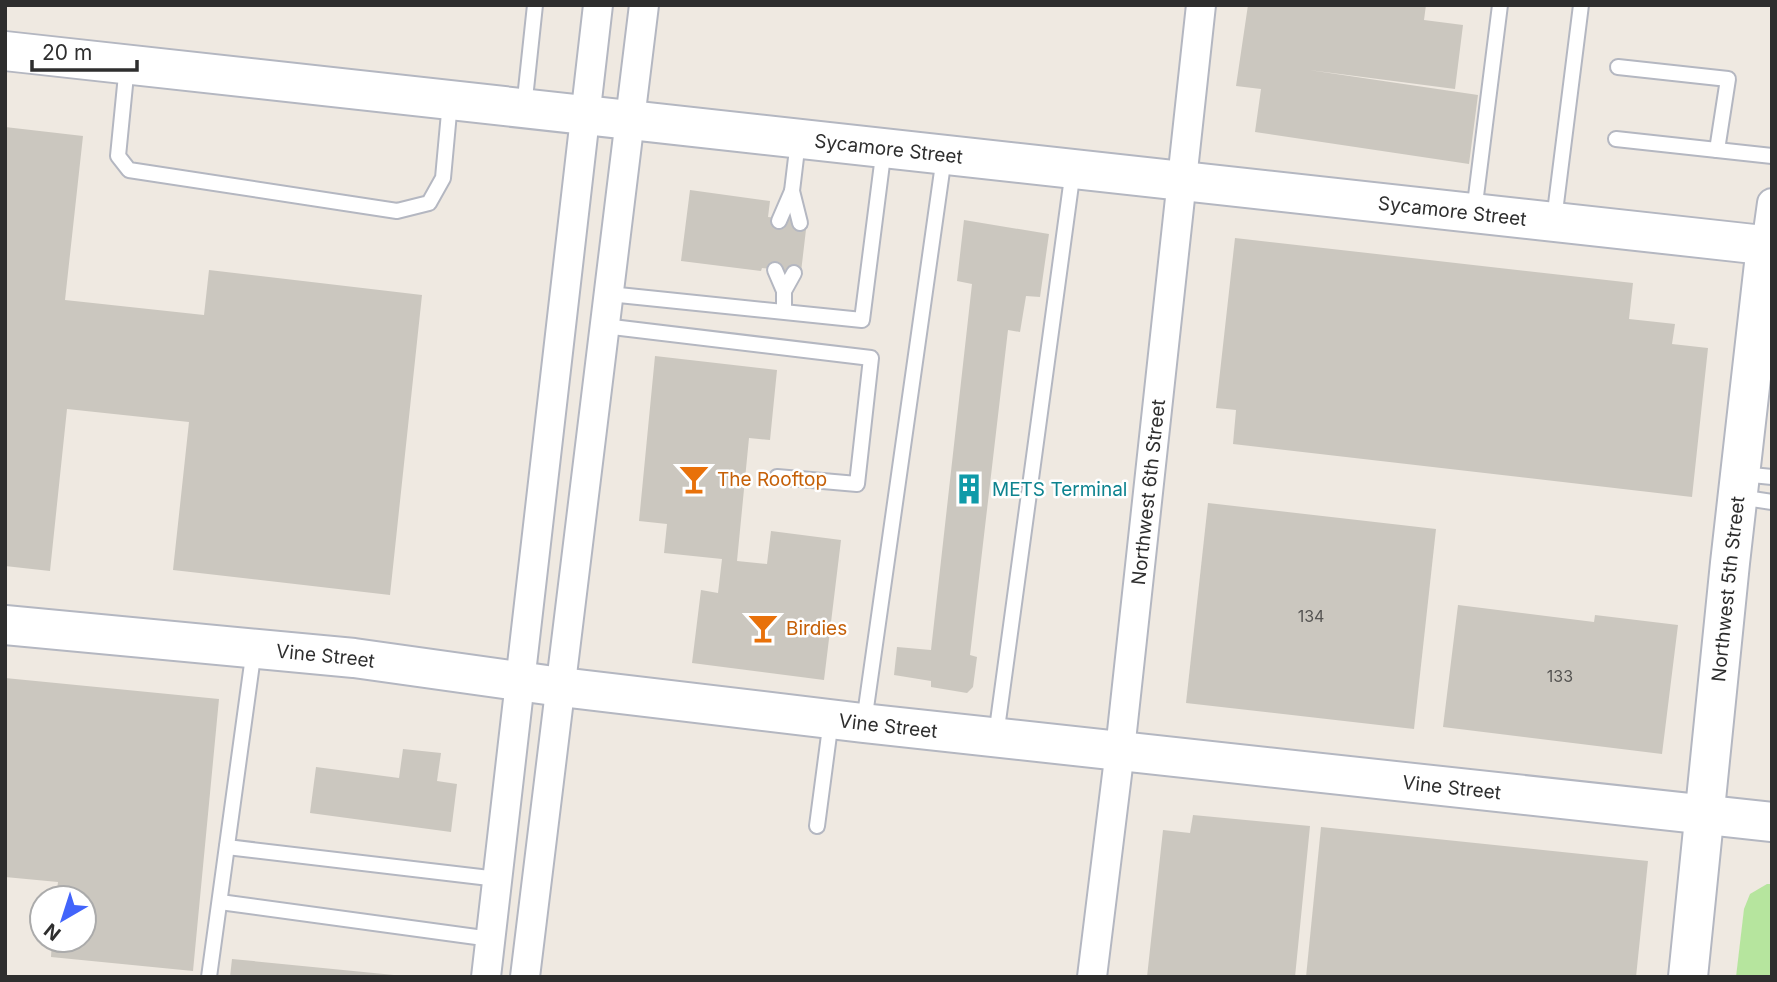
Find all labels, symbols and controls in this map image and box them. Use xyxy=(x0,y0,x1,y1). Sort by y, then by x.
scale bar xyxy=(32,28,136,72)
text: 20 m xyxy=(42,40,92,65)
street label: Sycamore Street xyxy=(813,129,964,168)
street label: Sycamore Street xyxy=(1377,191,1528,230)
street label: Northwest 6th Street xyxy=(1126,398,1170,586)
bar icon: The Rooftop xyxy=(677,462,711,496)
place label: The Rooftop xyxy=(717,468,827,491)
building icon: METS Terminal xyxy=(952,472,986,506)
place label: METS Terminal xyxy=(992,478,1127,501)
street label: Northwest 5th Street xyxy=(1707,495,1749,683)
house number: 134 xyxy=(1298,606,1324,626)
bar icon: Birdies xyxy=(746,611,780,645)
place label: Birdies xyxy=(786,617,847,640)
street label: Vine Street xyxy=(275,639,376,672)
house number: 133 xyxy=(1547,666,1573,686)
street label: Vine Street xyxy=(838,709,939,743)
street label: Vine Street xyxy=(1401,770,1502,804)
north arrow xyxy=(28,884,98,954)
text: N xyxy=(40,918,65,945)

